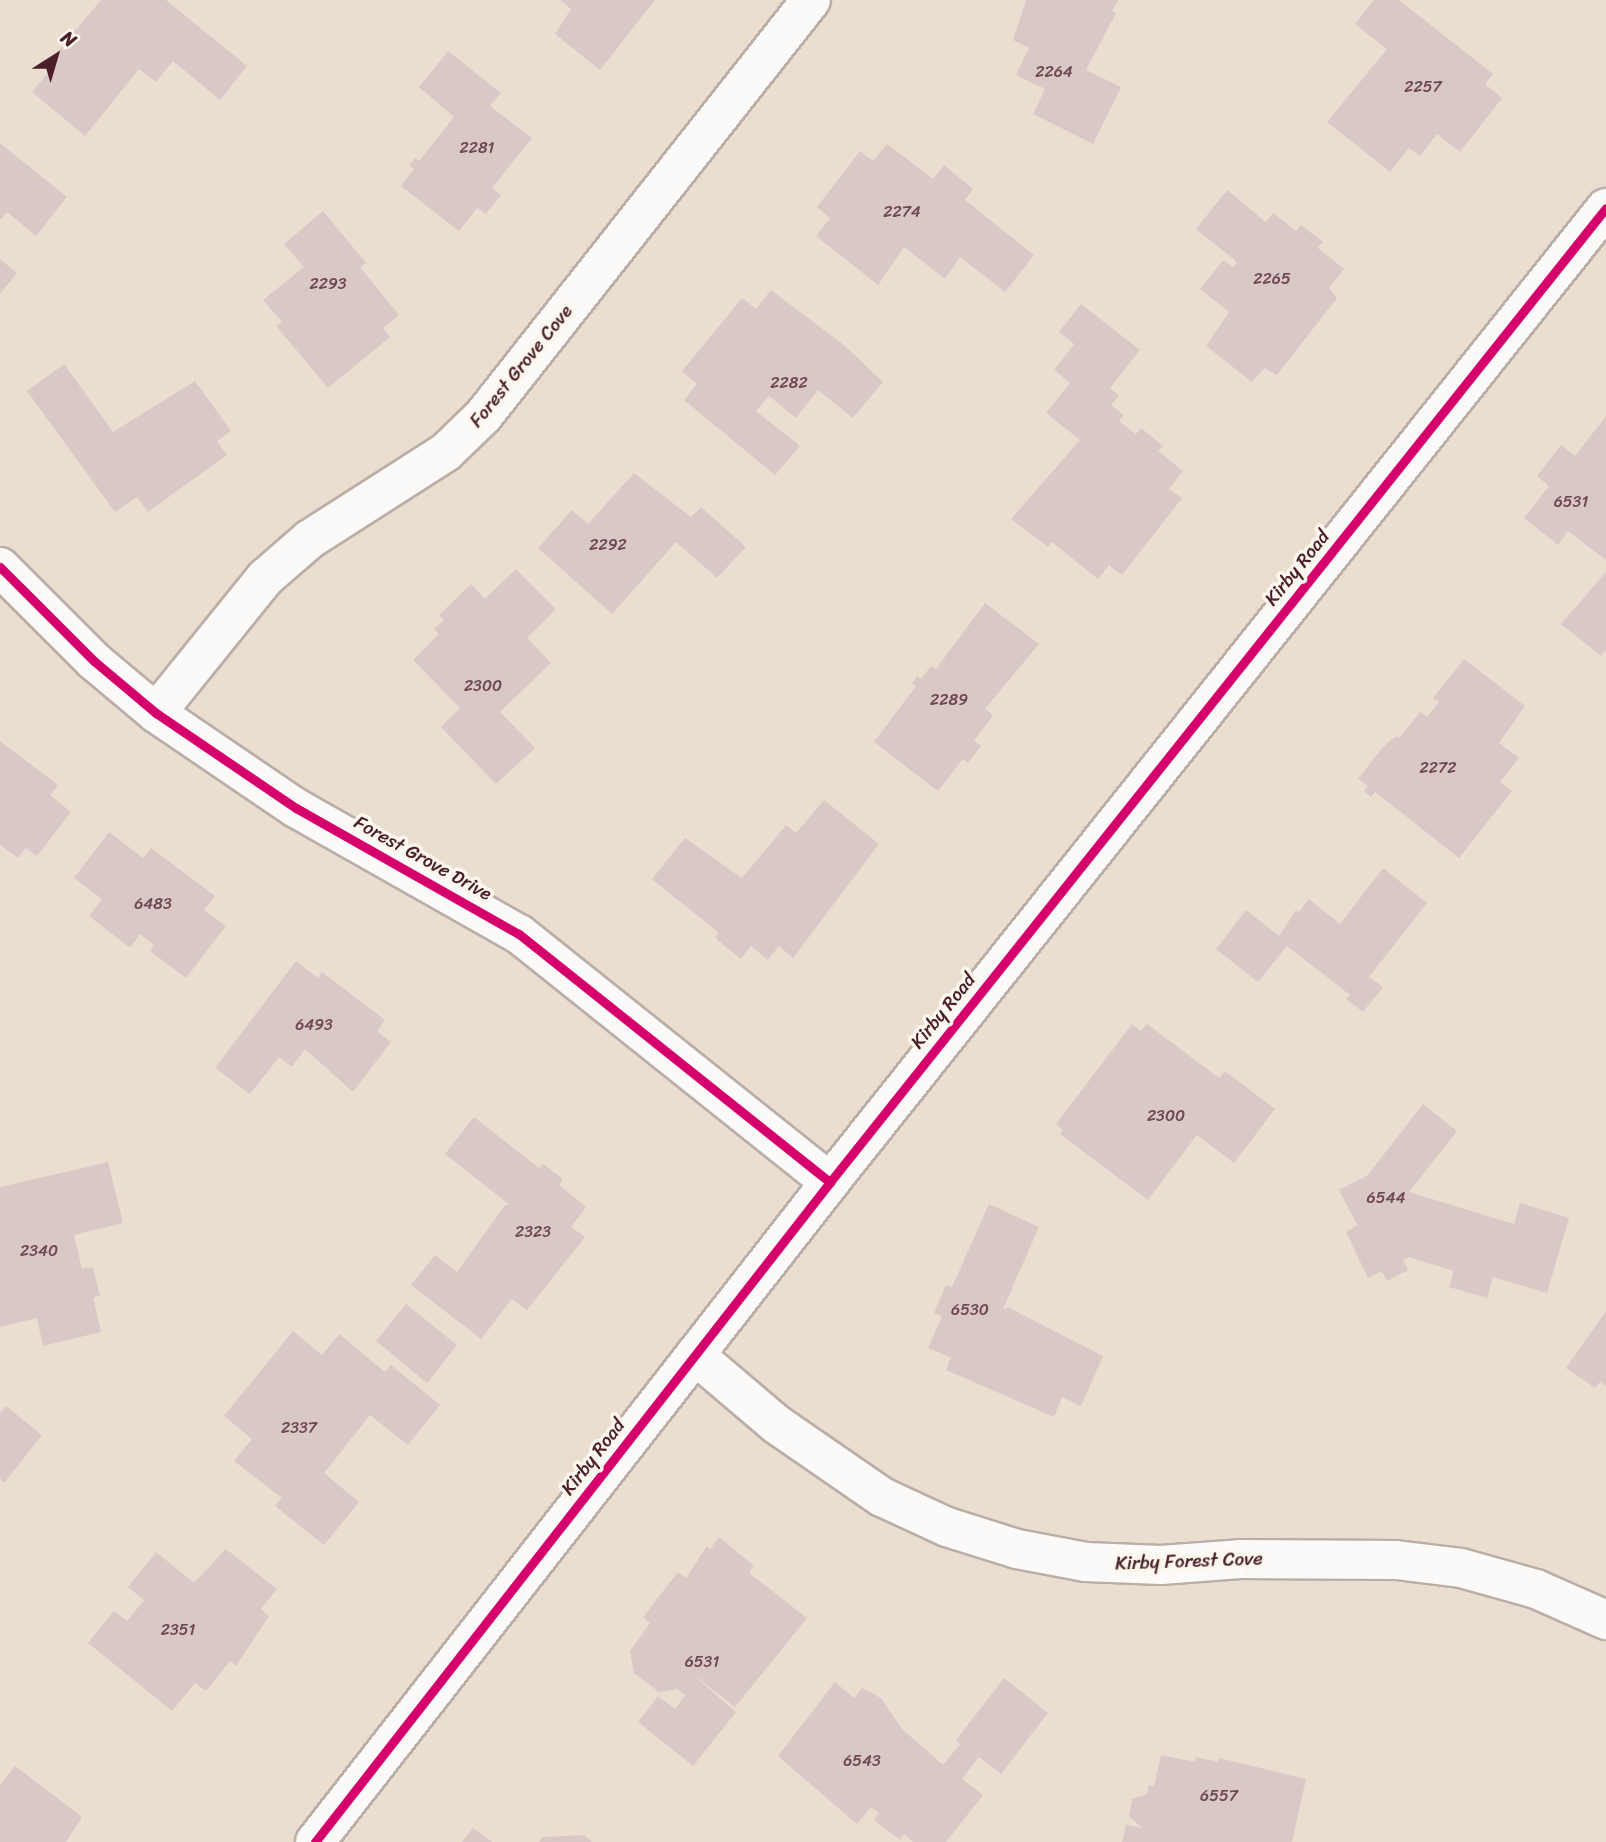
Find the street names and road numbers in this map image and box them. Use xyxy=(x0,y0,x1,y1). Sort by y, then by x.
street label: Forest Grove Cove xyxy=(464,300,578,432)
street label: Kirby Road xyxy=(1260,526,1334,610)
street label: Forest Grove Drive xyxy=(350,811,496,905)
street label: Kirby Road xyxy=(906,969,980,1053)
street label: Kirby Road xyxy=(556,1414,630,1500)
street label: Kirby Forest Cove xyxy=(1114,1547,1264,1575)

